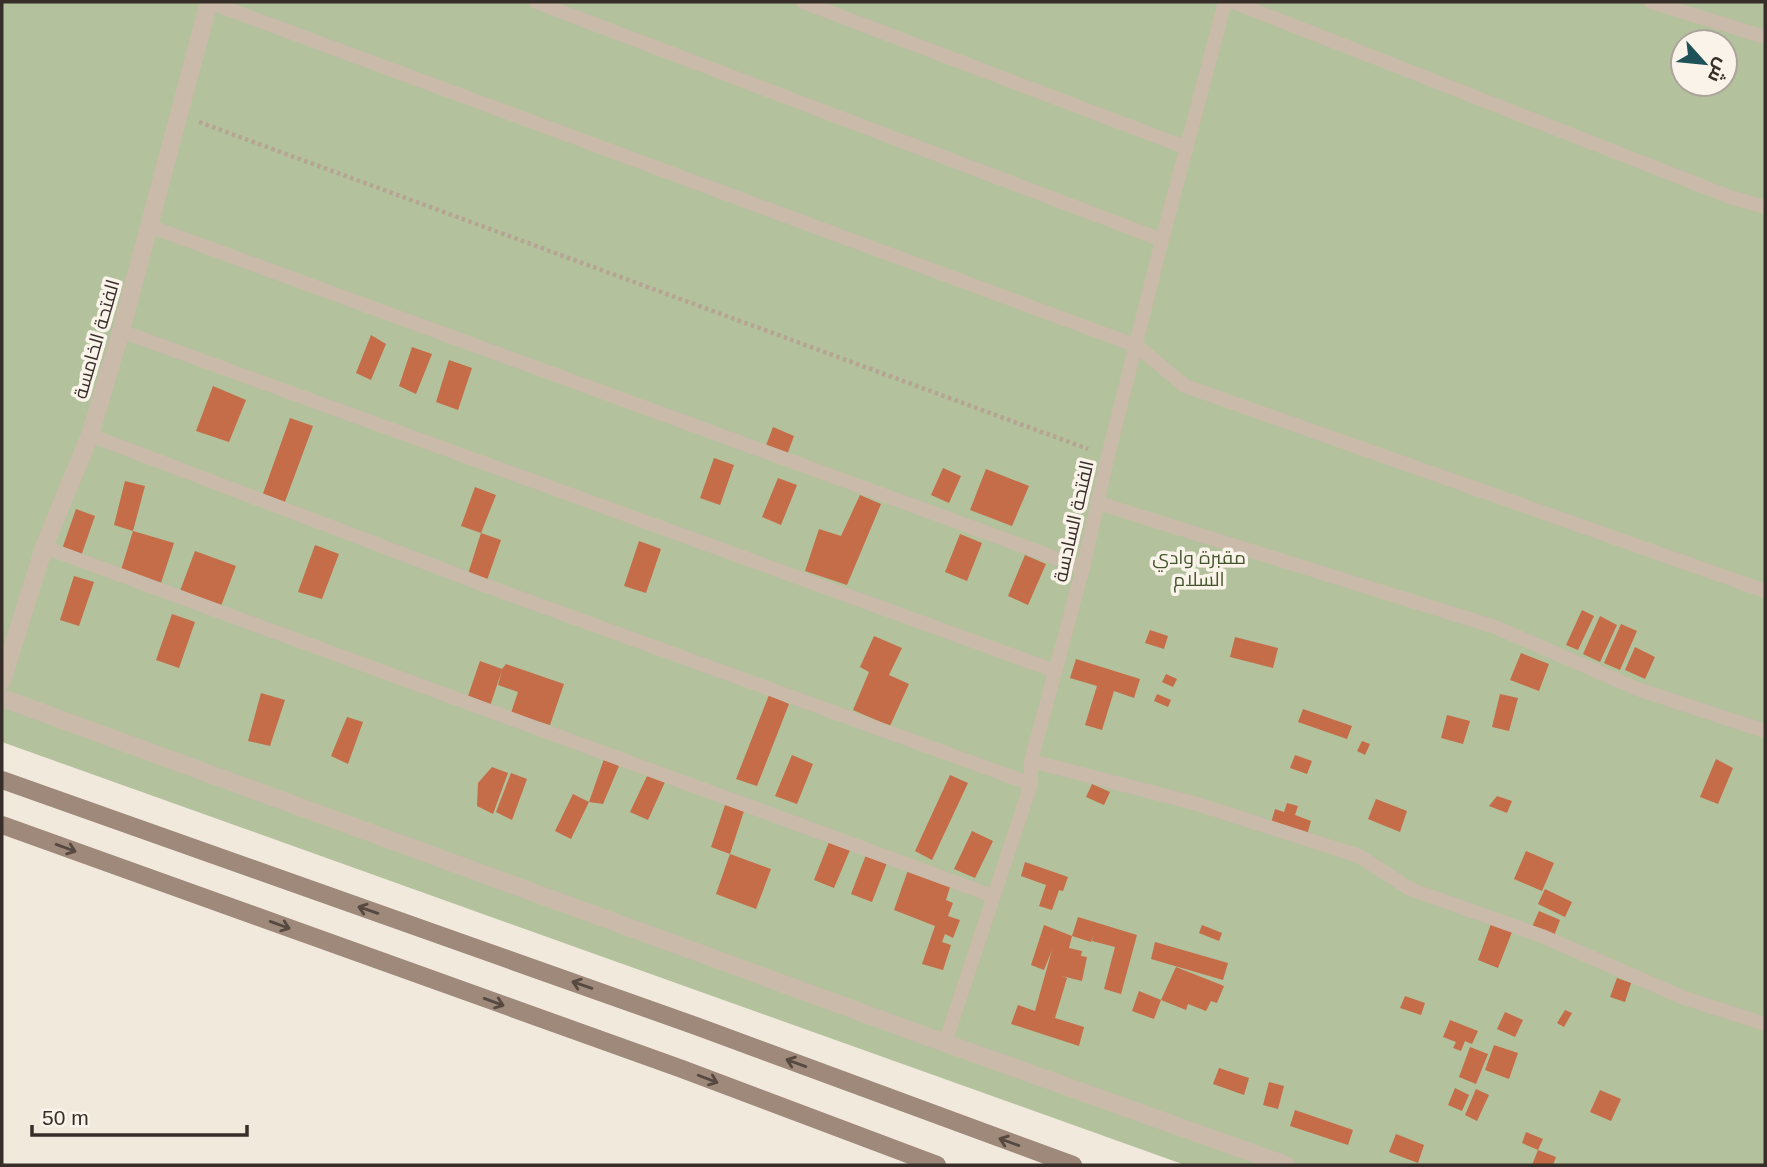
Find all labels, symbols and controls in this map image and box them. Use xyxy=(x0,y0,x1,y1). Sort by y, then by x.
north arrow xyxy=(1669,28,1739,98)
text: ش xyxy=(1703,54,1734,86)
street label: الفتحة الخامسة xyxy=(69,277,123,401)
street label: الفتحة السادسة xyxy=(1049,458,1098,584)
park label: مقبرة وادي السلام xyxy=(1152,547,1246,593)
one-way arrow xyxy=(55,842,77,855)
one-way arrow xyxy=(357,903,379,915)
one-way arrow xyxy=(269,920,291,932)
one-way arrow xyxy=(572,978,593,991)
one-way arrow xyxy=(483,997,505,1009)
one-way arrow xyxy=(785,1055,807,1068)
one-way arrow xyxy=(697,1074,719,1087)
scale bar xyxy=(32,1094,247,1138)
text: 50 m xyxy=(42,1106,89,1129)
one-way arrow xyxy=(999,1134,1021,1147)

